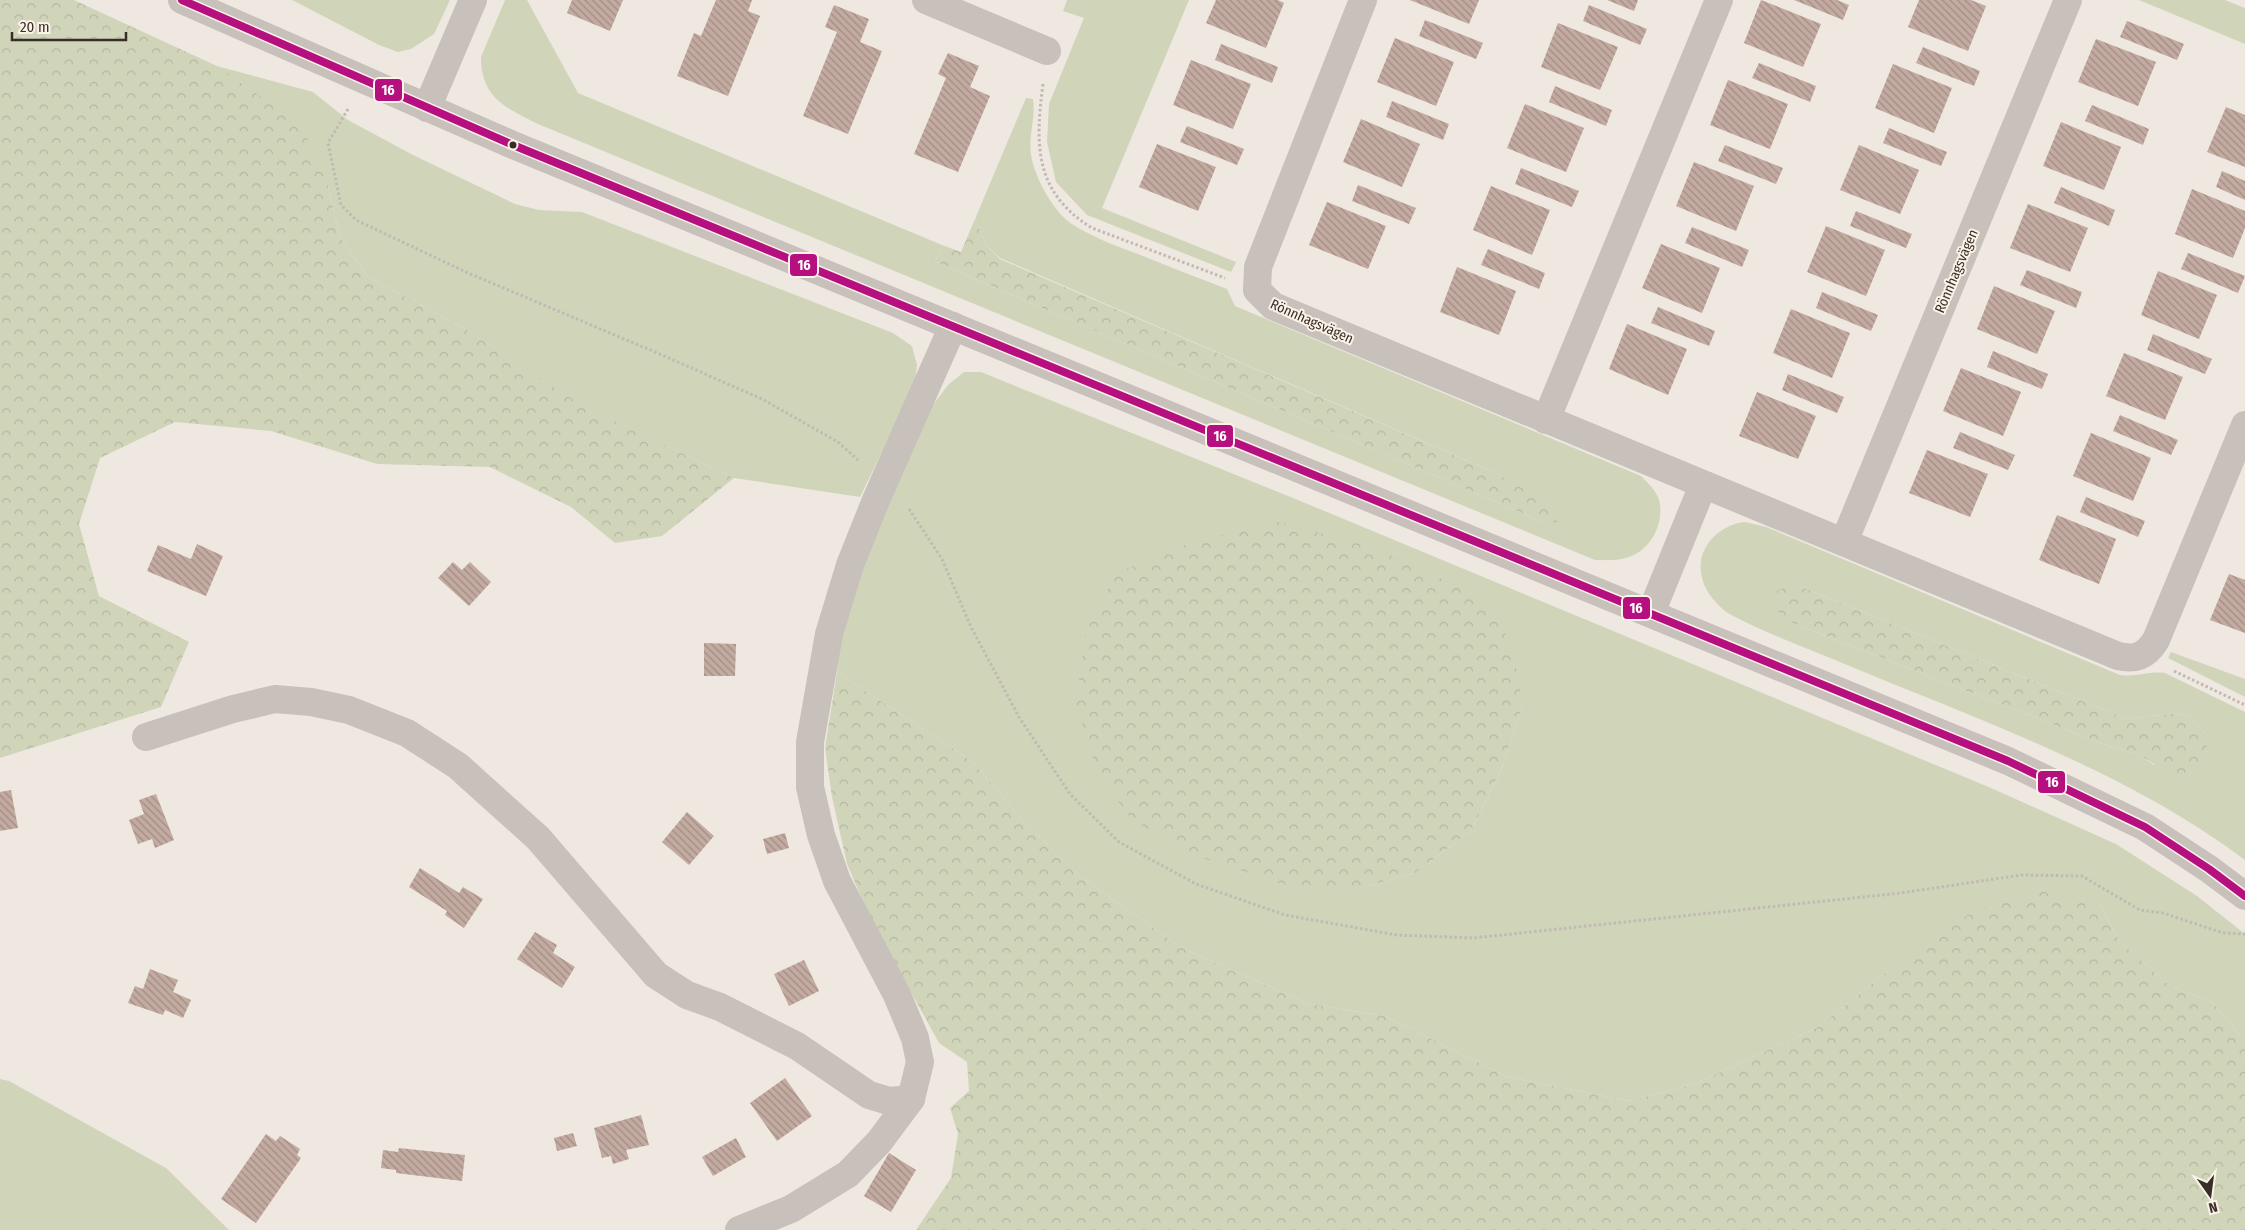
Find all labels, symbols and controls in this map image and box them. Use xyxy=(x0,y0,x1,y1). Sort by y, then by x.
scale bar xyxy=(12,10,126,42)
text: 20 m xyxy=(20,18,50,36)
line badge: 16 xyxy=(374,78,403,102)
text: 16 xyxy=(381,82,395,99)
unlabelled marker xyxy=(508,140,518,150)
street label: Rönnhagsvägen xyxy=(1931,227,1982,316)
line badge: 16 xyxy=(789,253,818,277)
text: 16 xyxy=(797,257,811,274)
street label: Rönnhagsvägen xyxy=(1268,296,1356,347)
line badge: 16 xyxy=(1206,424,1234,448)
text: 16 xyxy=(1213,428,1227,445)
line badge: 16 xyxy=(1622,596,1651,620)
text: 16 xyxy=(1629,600,1643,617)
line badge: 16 xyxy=(2037,770,2066,794)
text: 16 xyxy=(2045,774,2059,791)
north arrow xyxy=(2185,1170,2235,1220)
text: N xyxy=(2207,1198,2219,1216)

